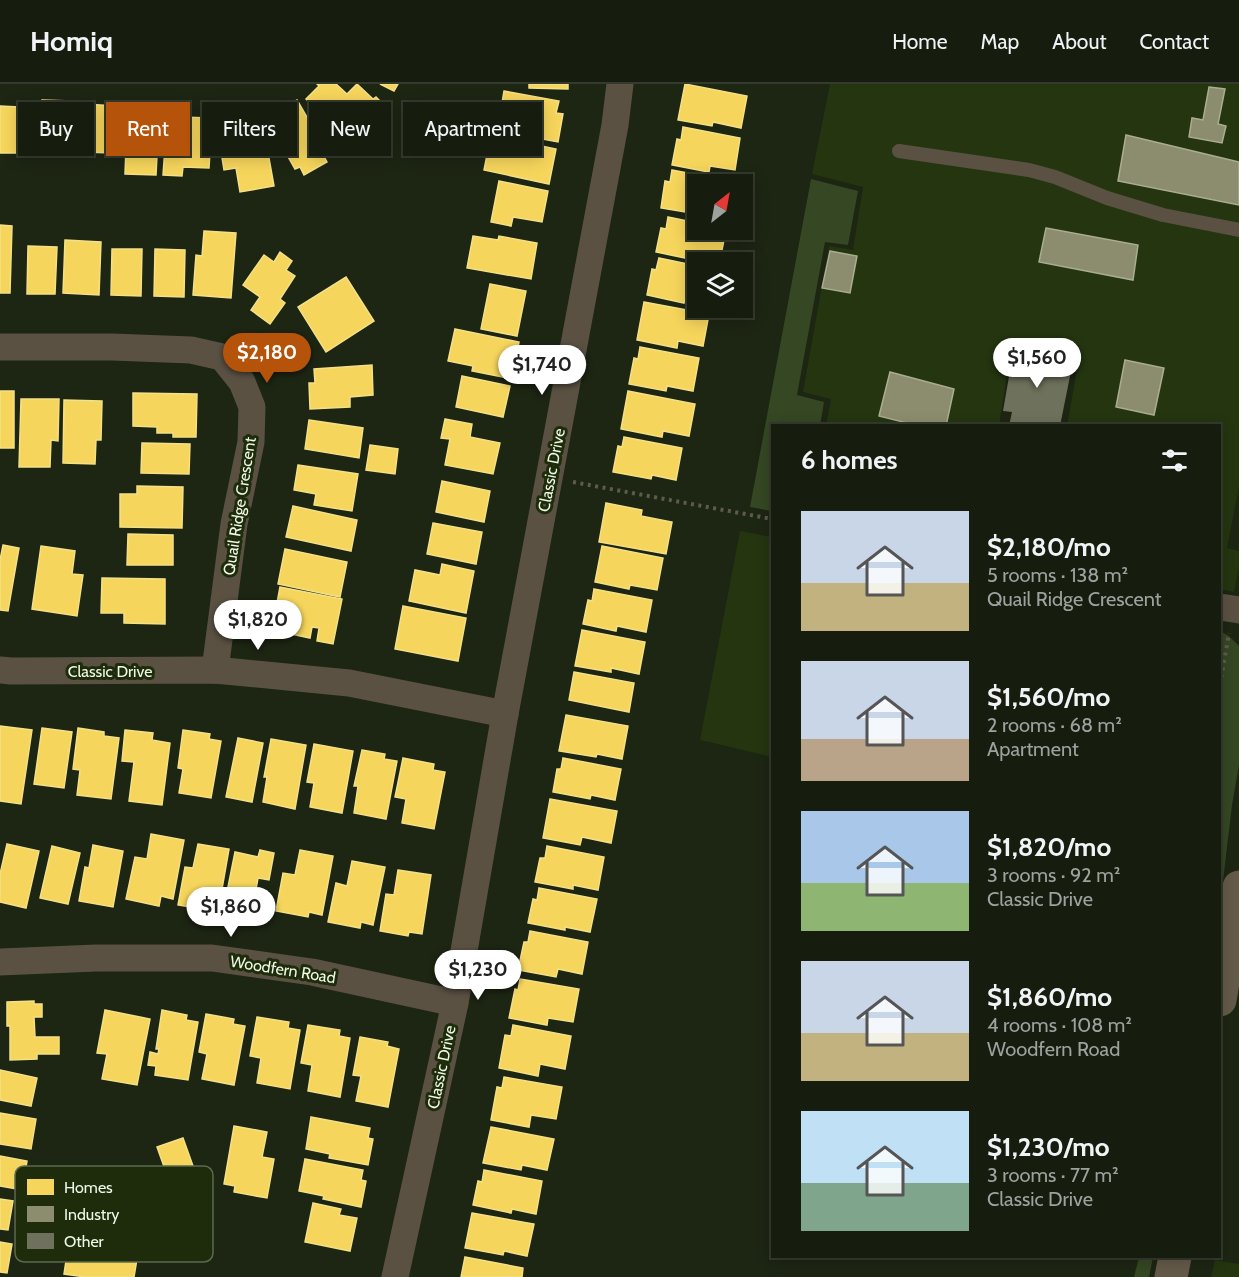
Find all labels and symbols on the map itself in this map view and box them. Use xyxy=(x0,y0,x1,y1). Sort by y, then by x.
north arrow xyxy=(687,174,753,240)
pin: $2,180 xyxy=(218,333,316,384)
pin: $1,560 xyxy=(988,338,1086,389)
pin: $1,740 xyxy=(493,345,591,396)
street label: Classic Drive xyxy=(534,427,569,513)
street label: Quail Ridge Crescent xyxy=(219,435,260,577)
pin: $1,820 xyxy=(209,600,307,651)
street label: Classic Drive xyxy=(68,662,152,681)
pin: $1,860 xyxy=(182,887,280,938)
pin: $1,230 xyxy=(429,950,527,1001)
street label: Woodfern Road xyxy=(229,952,337,987)
street label: Classic Drive xyxy=(423,1024,460,1111)
legend xyxy=(15,1166,213,1262)
text: Homes xyxy=(64,1178,113,1197)
text: Industry xyxy=(64,1205,119,1224)
text: Other xyxy=(64,1232,105,1251)

